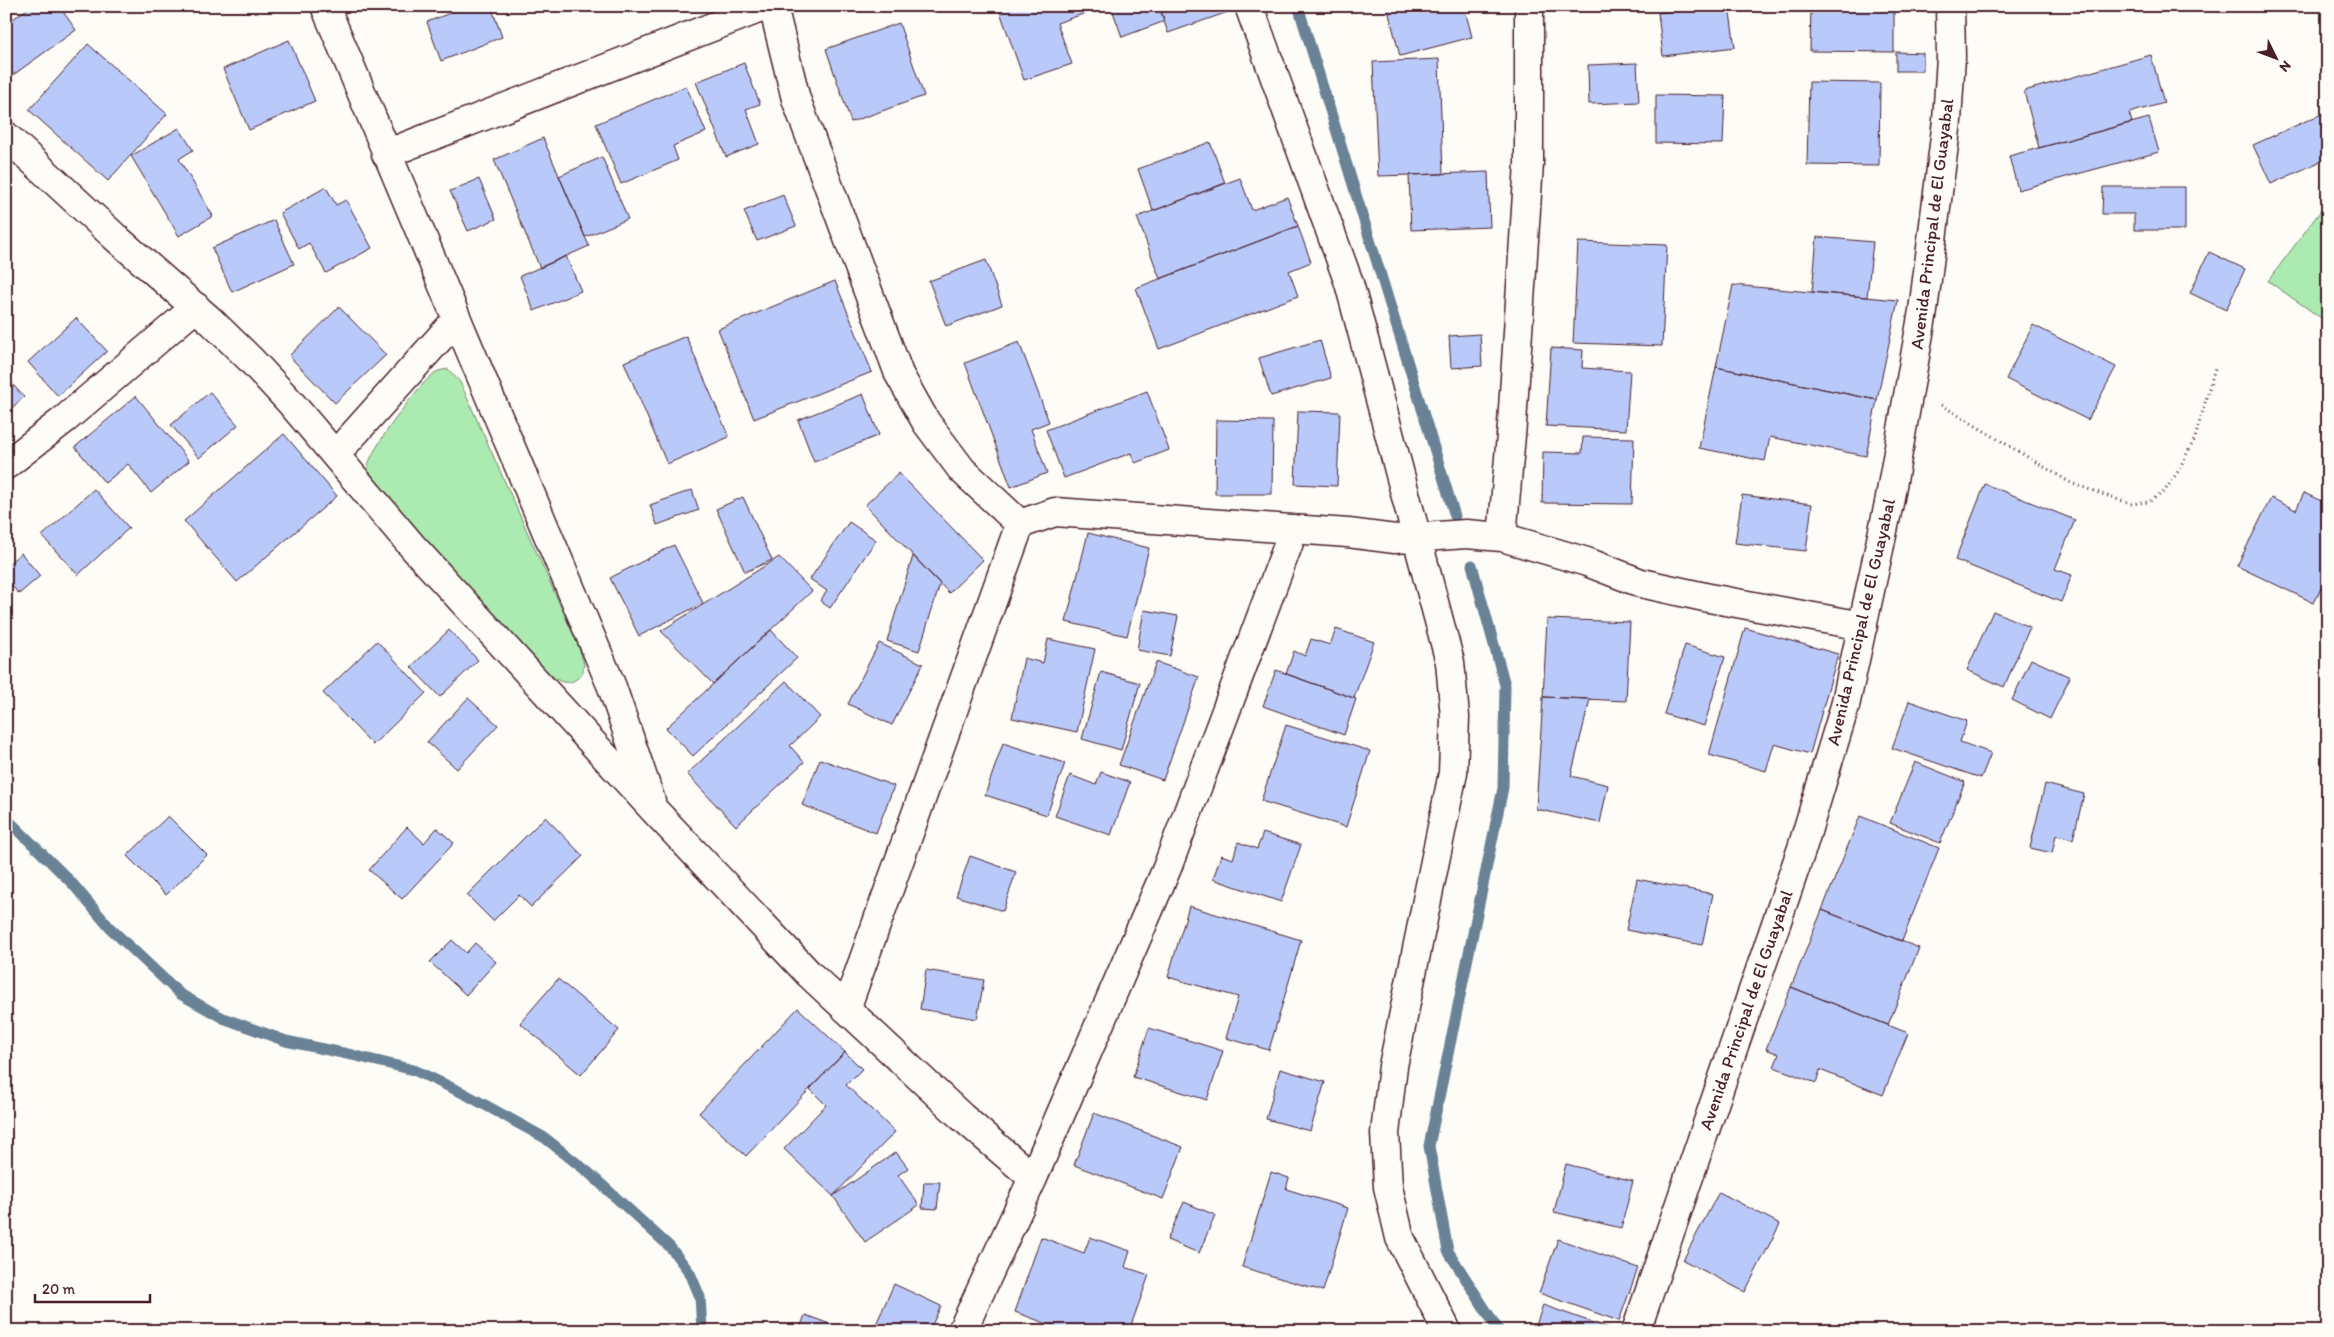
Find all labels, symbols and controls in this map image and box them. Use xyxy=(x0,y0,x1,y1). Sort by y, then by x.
north arrow xyxy=(2252,32,2302,82)
text: N xyxy=(2276,57,2295,76)
street label: Avenida Principal de El Guayabal xyxy=(1906,97,1958,351)
street label: Avenida Principal de El Guayabal xyxy=(1822,496,1900,748)
street label: Avenida Principal de El Guayabal xyxy=(1694,887,1798,1133)
scale bar xyxy=(35,1272,150,1304)
text: 20 m xyxy=(42,1280,76,1298)

